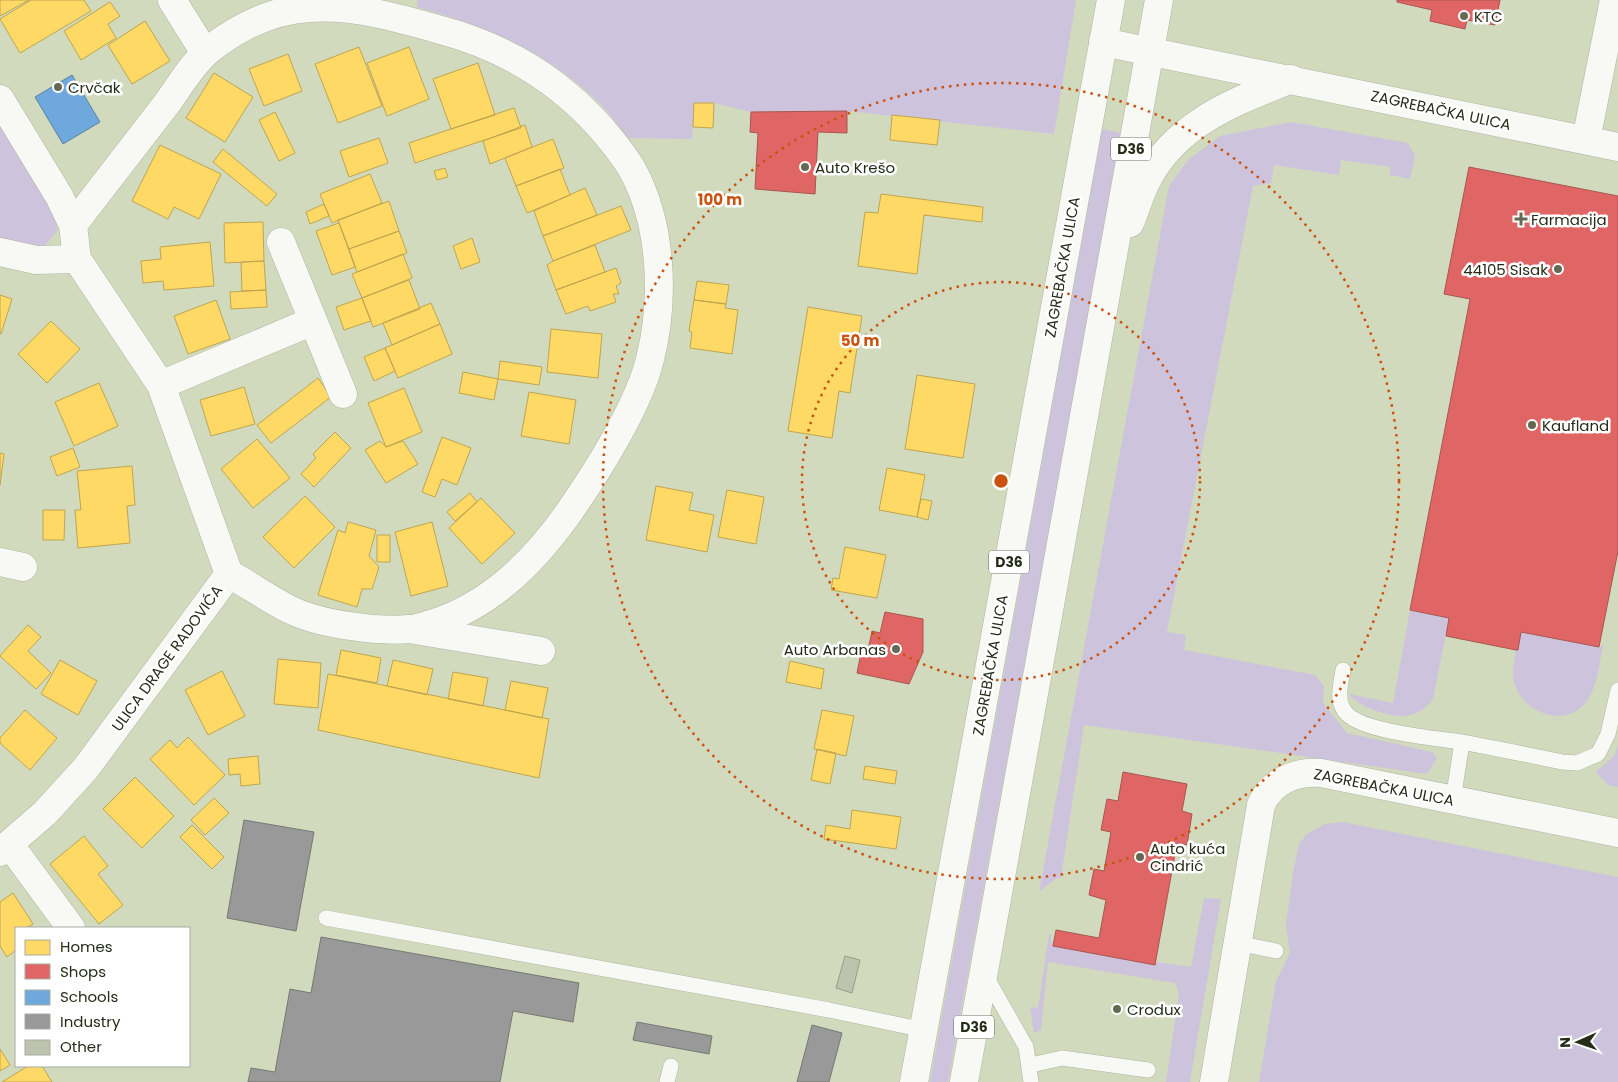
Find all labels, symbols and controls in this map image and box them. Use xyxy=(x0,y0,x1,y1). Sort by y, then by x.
place label: KTC xyxy=(1474,6,1503,27)
marker: KTC xyxy=(1458,10,1470,22)
place label: Crvčak xyxy=(68,77,121,98)
marker: Crvčak xyxy=(52,81,64,93)
street label: ZAGREBAČKA ULICA xyxy=(1369,85,1513,135)
road number: D36 xyxy=(1111,138,1151,160)
place label: Auto Krešo xyxy=(815,157,895,178)
marker: Auto Krešo xyxy=(799,161,811,173)
text: 100 m xyxy=(698,189,742,210)
street label: ZAGREBAČKA ULICA xyxy=(1039,195,1085,339)
place label: Farmacija xyxy=(1531,209,1607,230)
marker: Farmacija xyxy=(1515,213,1527,225)
place label: 44105 Sisak xyxy=(1463,259,1548,280)
marker: 44105 Sisak xyxy=(1552,263,1564,275)
text: 50 m xyxy=(841,330,879,351)
place label: Kaufland xyxy=(1542,415,1609,436)
marker: Kaufland xyxy=(1526,419,1538,431)
centre of rings xyxy=(992,472,1010,490)
road number: D36 xyxy=(989,550,1029,574)
street label: ULICA DRAGE RADOVIĆA xyxy=(107,580,227,736)
street label: ZAGREBAČKA ULICA xyxy=(967,593,1013,737)
place label: Auto Arbanas xyxy=(784,639,886,660)
marker: Auto Arbanas xyxy=(890,643,902,655)
street label: ZAGREBAČKA ULICA xyxy=(1312,763,1456,811)
place label: Auto kuća Cindrić xyxy=(1150,838,1225,876)
marker: Auto kuća Cindrić xyxy=(1134,851,1146,863)
legend xyxy=(15,927,190,1067)
text: Homes xyxy=(60,936,113,957)
text: Shops xyxy=(60,961,106,982)
text: Schools xyxy=(60,986,118,1007)
place label: Crodux xyxy=(1127,999,1181,1020)
marker: Crodux xyxy=(1111,1003,1123,1015)
text: Industry xyxy=(60,1011,121,1032)
road number: D36 xyxy=(954,1016,994,1038)
north arrow xyxy=(1553,1017,1603,1067)
text: Other xyxy=(60,1036,102,1057)
text: N xyxy=(1555,1037,1575,1048)

